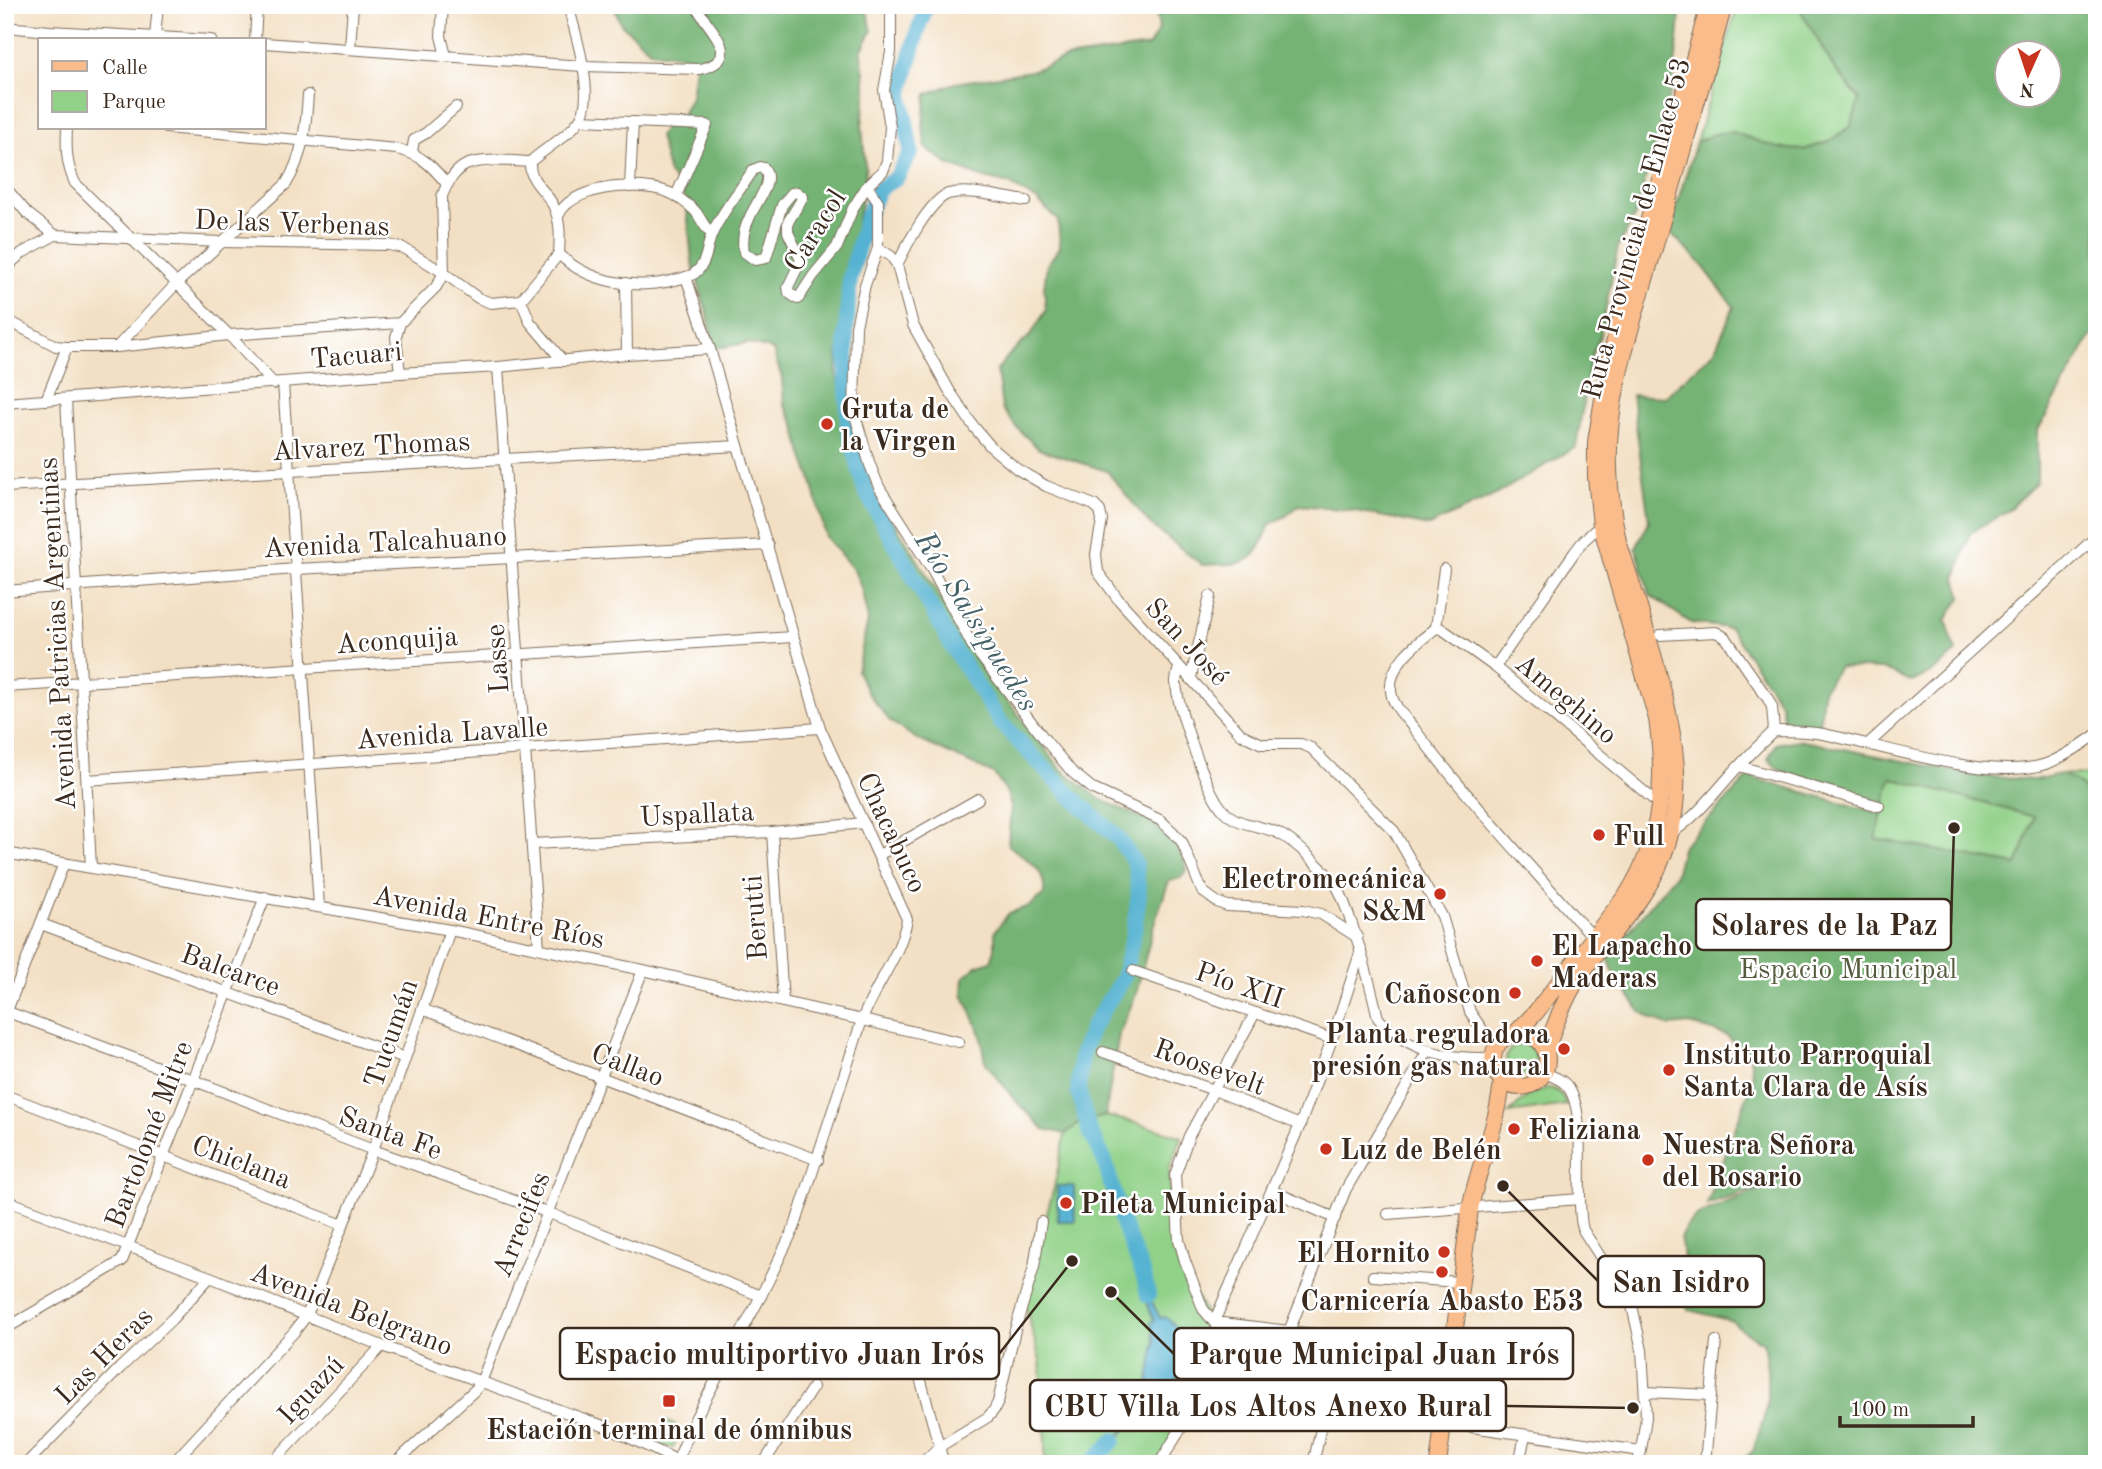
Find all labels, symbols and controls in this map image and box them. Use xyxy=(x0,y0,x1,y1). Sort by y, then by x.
legend xyxy=(38,38,266,130)
north arrow xyxy=(1994,38,2064,108)
street label: Ruta Provincial de Enlace 53 xyxy=(1579,55,1697,403)
text: Calle xyxy=(102,58,147,79)
text: N xyxy=(2019,79,2035,98)
text: Parque xyxy=(102,92,166,113)
street label: Caracol xyxy=(780,185,853,278)
street label: De las Verbenas xyxy=(194,208,390,242)
street label: Tacuari xyxy=(309,339,404,375)
place label: Gruta de la Virgen xyxy=(841,397,956,457)
marker: Gruta de la Virgen xyxy=(819,416,835,432)
street label: Alvarez Thomas xyxy=(271,429,471,467)
street label: Avenida Patricias Argentinas xyxy=(36,457,82,811)
street label: Avenida Talcahuano xyxy=(263,524,508,564)
water label: Río Salsipuedes xyxy=(907,526,1043,718)
street label: San José xyxy=(1139,594,1233,692)
street label: Lasse xyxy=(483,623,515,695)
street label: Aconquija xyxy=(335,624,459,660)
street label: Ameghino xyxy=(1509,650,1621,751)
street label: Avenida Lavalle xyxy=(355,714,549,756)
street label: Chacabuco xyxy=(850,769,930,898)
street label: Uspallata xyxy=(639,799,755,833)
place label: Full xyxy=(1613,824,1665,852)
marker: Full xyxy=(1591,827,1607,843)
place label: Electromecánica S&M xyxy=(1221,867,1426,927)
street label: Berutti xyxy=(740,874,774,962)
street label: Avenida Entre Ríos xyxy=(370,883,606,955)
marker: Electromecánica S&M xyxy=(1432,886,1448,902)
callout: Solares de la Paz xyxy=(1696,899,1951,950)
text: Solares de la Paz xyxy=(1710,912,1938,942)
place label: El Lapacho Maderas xyxy=(1551,934,1692,994)
street label: Balcarce xyxy=(177,941,283,1003)
marker: El Lapacho Maderas xyxy=(1529,953,1545,969)
park label: Espacio Municipal xyxy=(1739,957,1957,985)
street label: Pío XII xyxy=(1191,959,1287,1015)
street label: Tucumán xyxy=(361,976,425,1092)
place label: Cañoscon xyxy=(1384,982,1501,1010)
marker: Cañoscon xyxy=(1507,985,1523,1001)
place label: Planta reguladora presión gas natural xyxy=(1312,1022,1550,1082)
street label: Roosevelt xyxy=(1149,1036,1269,1102)
street label: Bartolomé Mitre xyxy=(102,1038,199,1232)
street label: Callao xyxy=(587,1040,667,1093)
marker: Planta reguladora presión gas natural xyxy=(1556,1041,1572,1057)
place label: Instituto Parroquial Santa Clara de Asís xyxy=(1683,1043,1932,1103)
marker: Instituto Parroquial Santa Clara de Asís xyxy=(1661,1062,1677,1078)
street label: Santa Fe xyxy=(335,1103,445,1166)
place label: Feliziana xyxy=(1528,1118,1641,1146)
marker: Feliziana xyxy=(1506,1121,1522,1137)
street label: Chiclana xyxy=(187,1132,295,1196)
place label: Nuestra Señora del Rosario xyxy=(1662,1133,1855,1193)
place label: Luz de Belén xyxy=(1340,1138,1502,1166)
marker: Luz de Belén xyxy=(1318,1141,1334,1157)
marker: Nuestra Señora del Rosario xyxy=(1640,1152,1656,1168)
street label: Arrecifes xyxy=(489,1168,557,1282)
place label: Pileta Municipal xyxy=(1080,1192,1286,1220)
marker: Pileta Municipal xyxy=(1058,1195,1074,1211)
place label: El Hornito xyxy=(1297,1241,1430,1269)
marker: El Hornito xyxy=(1436,1244,1452,1260)
callout: San Isidro xyxy=(1598,1256,1764,1307)
street label: Avenida Belgrano xyxy=(246,1259,456,1362)
marker: Carnicería Abasto E53 xyxy=(1434,1264,1450,1280)
text: San Isidro xyxy=(1612,1269,1750,1299)
place label: Carnicería Abasto E53 xyxy=(1300,1289,1584,1317)
street label: Las Heras xyxy=(51,1303,159,1411)
callout: Espacio multiportivo Juan Irós xyxy=(560,1328,999,1379)
callout: Parque Municipal Juan Irós xyxy=(1174,1328,1573,1379)
text: Espacio multiportivo Juan Irós xyxy=(574,1341,984,1371)
text: Parque Municipal Juan Irós xyxy=(1189,1341,1559,1371)
street label: Iguazú xyxy=(274,1351,350,1431)
callout: CBU Villa Los Altos Anexo Rural xyxy=(1030,1380,1506,1431)
scale bar xyxy=(1840,1385,1972,1429)
marker: Estación terminal de ómnibus xyxy=(661,1393,677,1409)
text: CBU Villa Los Altos Anexo Rural xyxy=(1044,1393,1492,1423)
text: 100 m xyxy=(1850,1400,1909,1421)
place label: Estación terminal de ómnibus xyxy=(486,1418,852,1446)

